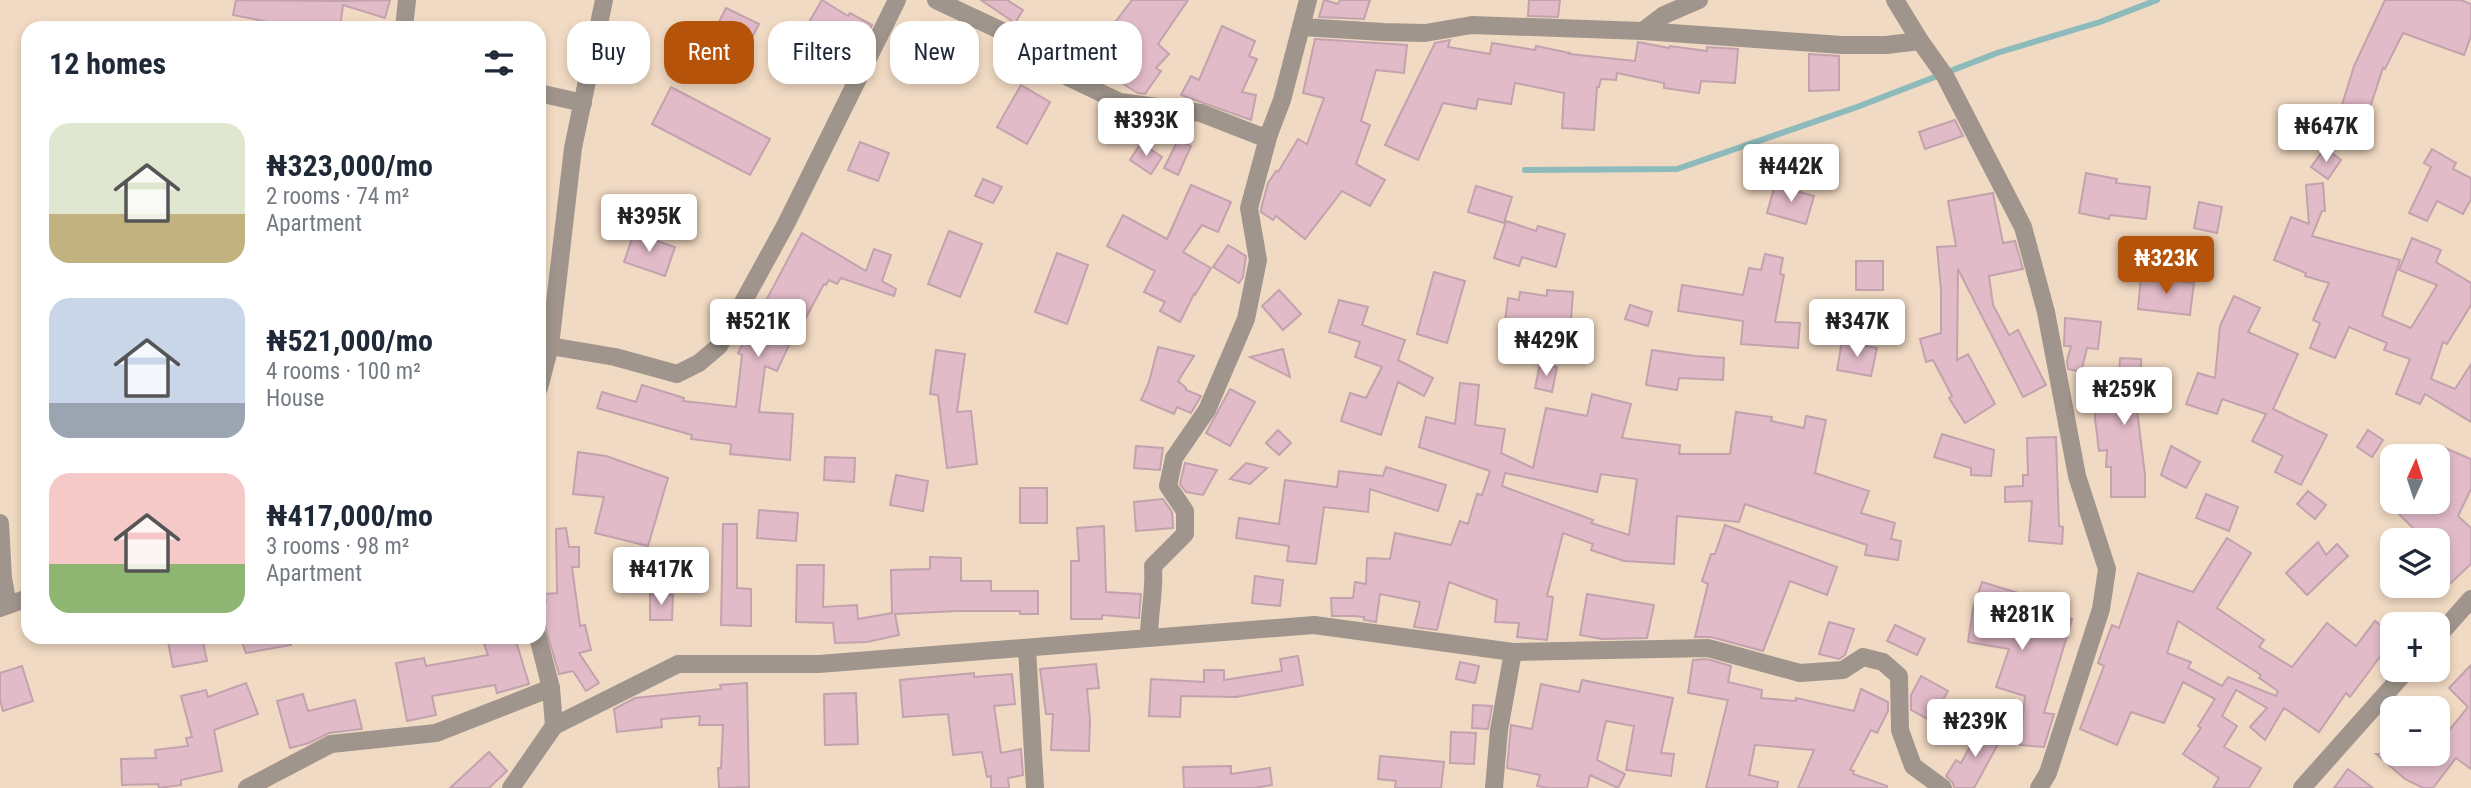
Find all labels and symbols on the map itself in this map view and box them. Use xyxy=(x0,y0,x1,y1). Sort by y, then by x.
pin: ₦393K xyxy=(1097,99,1195,158)
pin: ₦647K xyxy=(2277,104,2375,164)
pin: ₦442K xyxy=(1742,144,1840,204)
pin: ₦395K xyxy=(600,194,698,254)
pin: ₦323K xyxy=(2117,236,2215,296)
pin: ₦521K xyxy=(709,300,807,359)
pin: ₦347K xyxy=(1808,300,1906,359)
pin: ₦429K xyxy=(1497,318,1595,378)
pin: ₦259K xyxy=(2075,368,2173,427)
north arrow xyxy=(2380,444,2450,514)
pin: ₦417K xyxy=(612,548,710,607)
pin: ₦281K xyxy=(1973,592,2071,652)
pin: ₦239K xyxy=(1926,700,2024,759)

